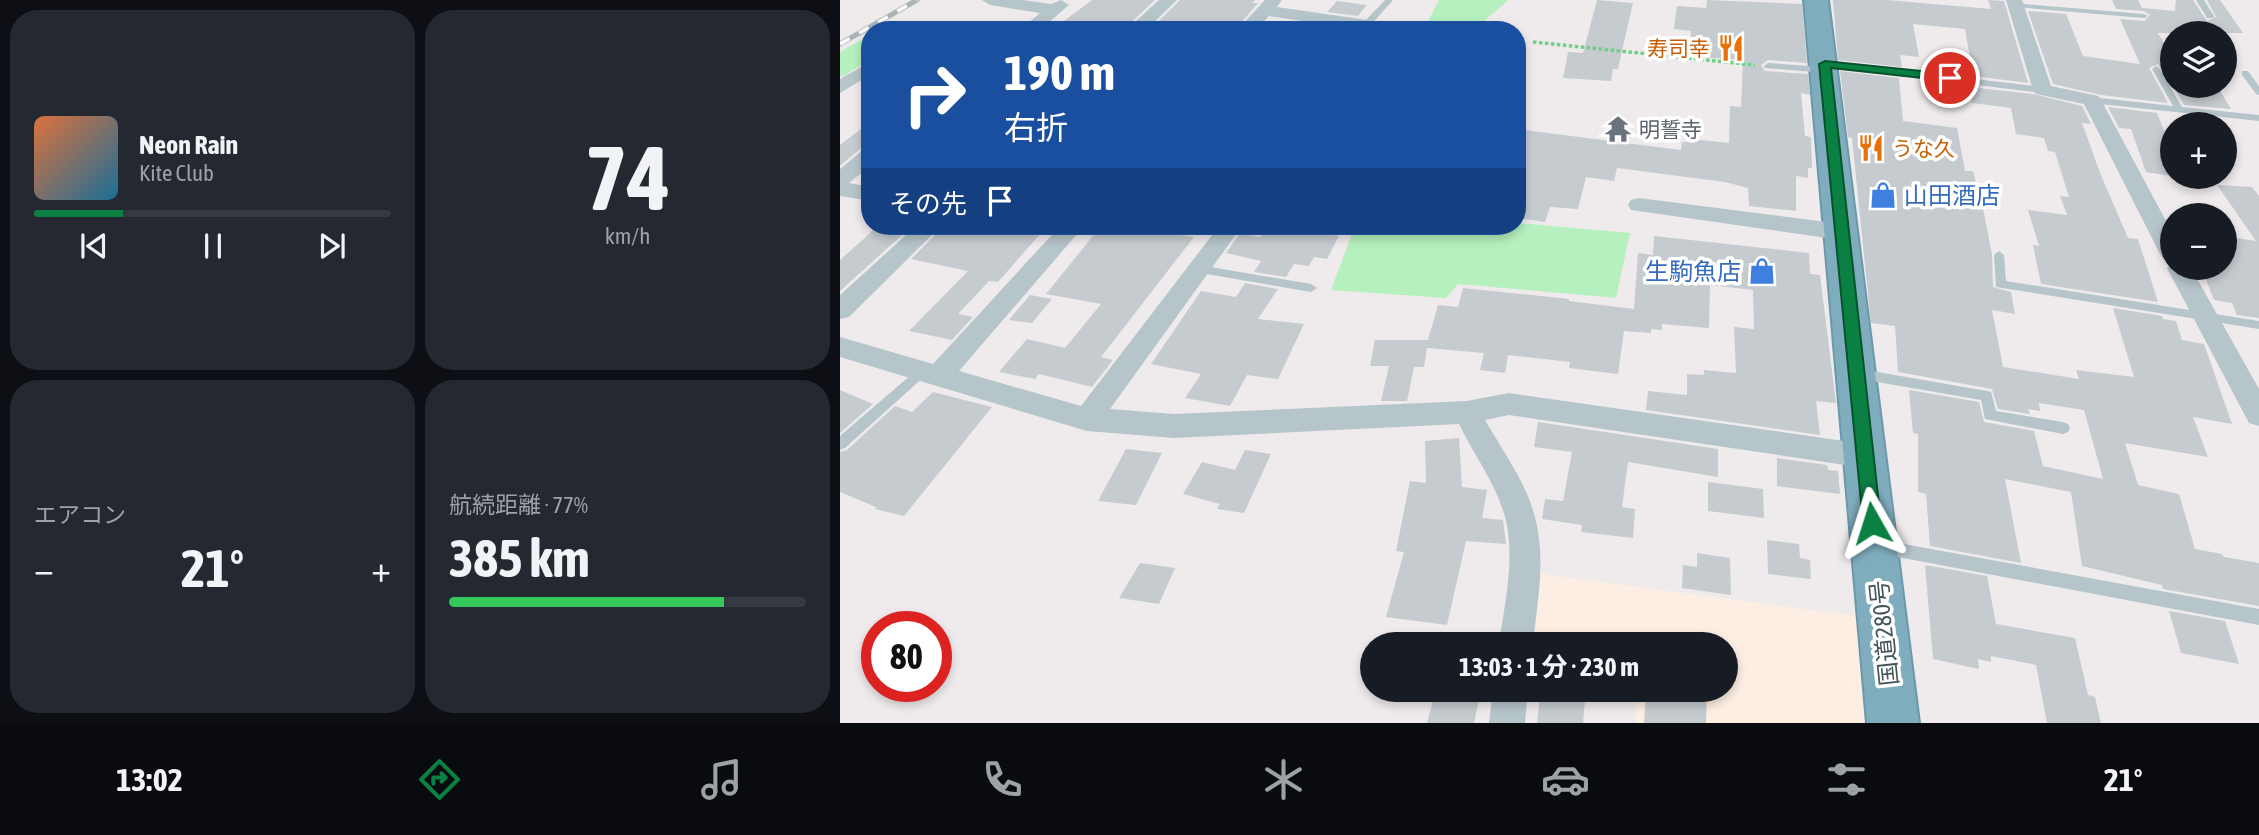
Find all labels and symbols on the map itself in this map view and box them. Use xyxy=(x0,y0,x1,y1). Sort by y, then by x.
restaurant icon: 寿司幸 xyxy=(1716,33,1746,63)
place label: 寿司幸 xyxy=(1647,36,1710,60)
pin xyxy=(1920,48,1980,108)
temple icon: 明誓寺 xyxy=(1603,114,1633,144)
place label: 明誓寺 xyxy=(1639,117,1702,141)
restaurant icon: うな久 xyxy=(1856,133,1886,163)
place label: うな久 xyxy=(1892,136,1955,160)
shop icon: 山田酒店 xyxy=(1868,180,1898,210)
place label: 山田酒店 xyxy=(1904,182,2000,209)
shop icon: 生駒魚店 xyxy=(1747,256,1777,286)
place label: 生駒魚店 xyxy=(1645,258,1741,285)
position arrow xyxy=(1835,486,1909,560)
street label: 国道280号 xyxy=(1865,579,1903,687)
speed limit sign: 80 xyxy=(861,611,952,702)

